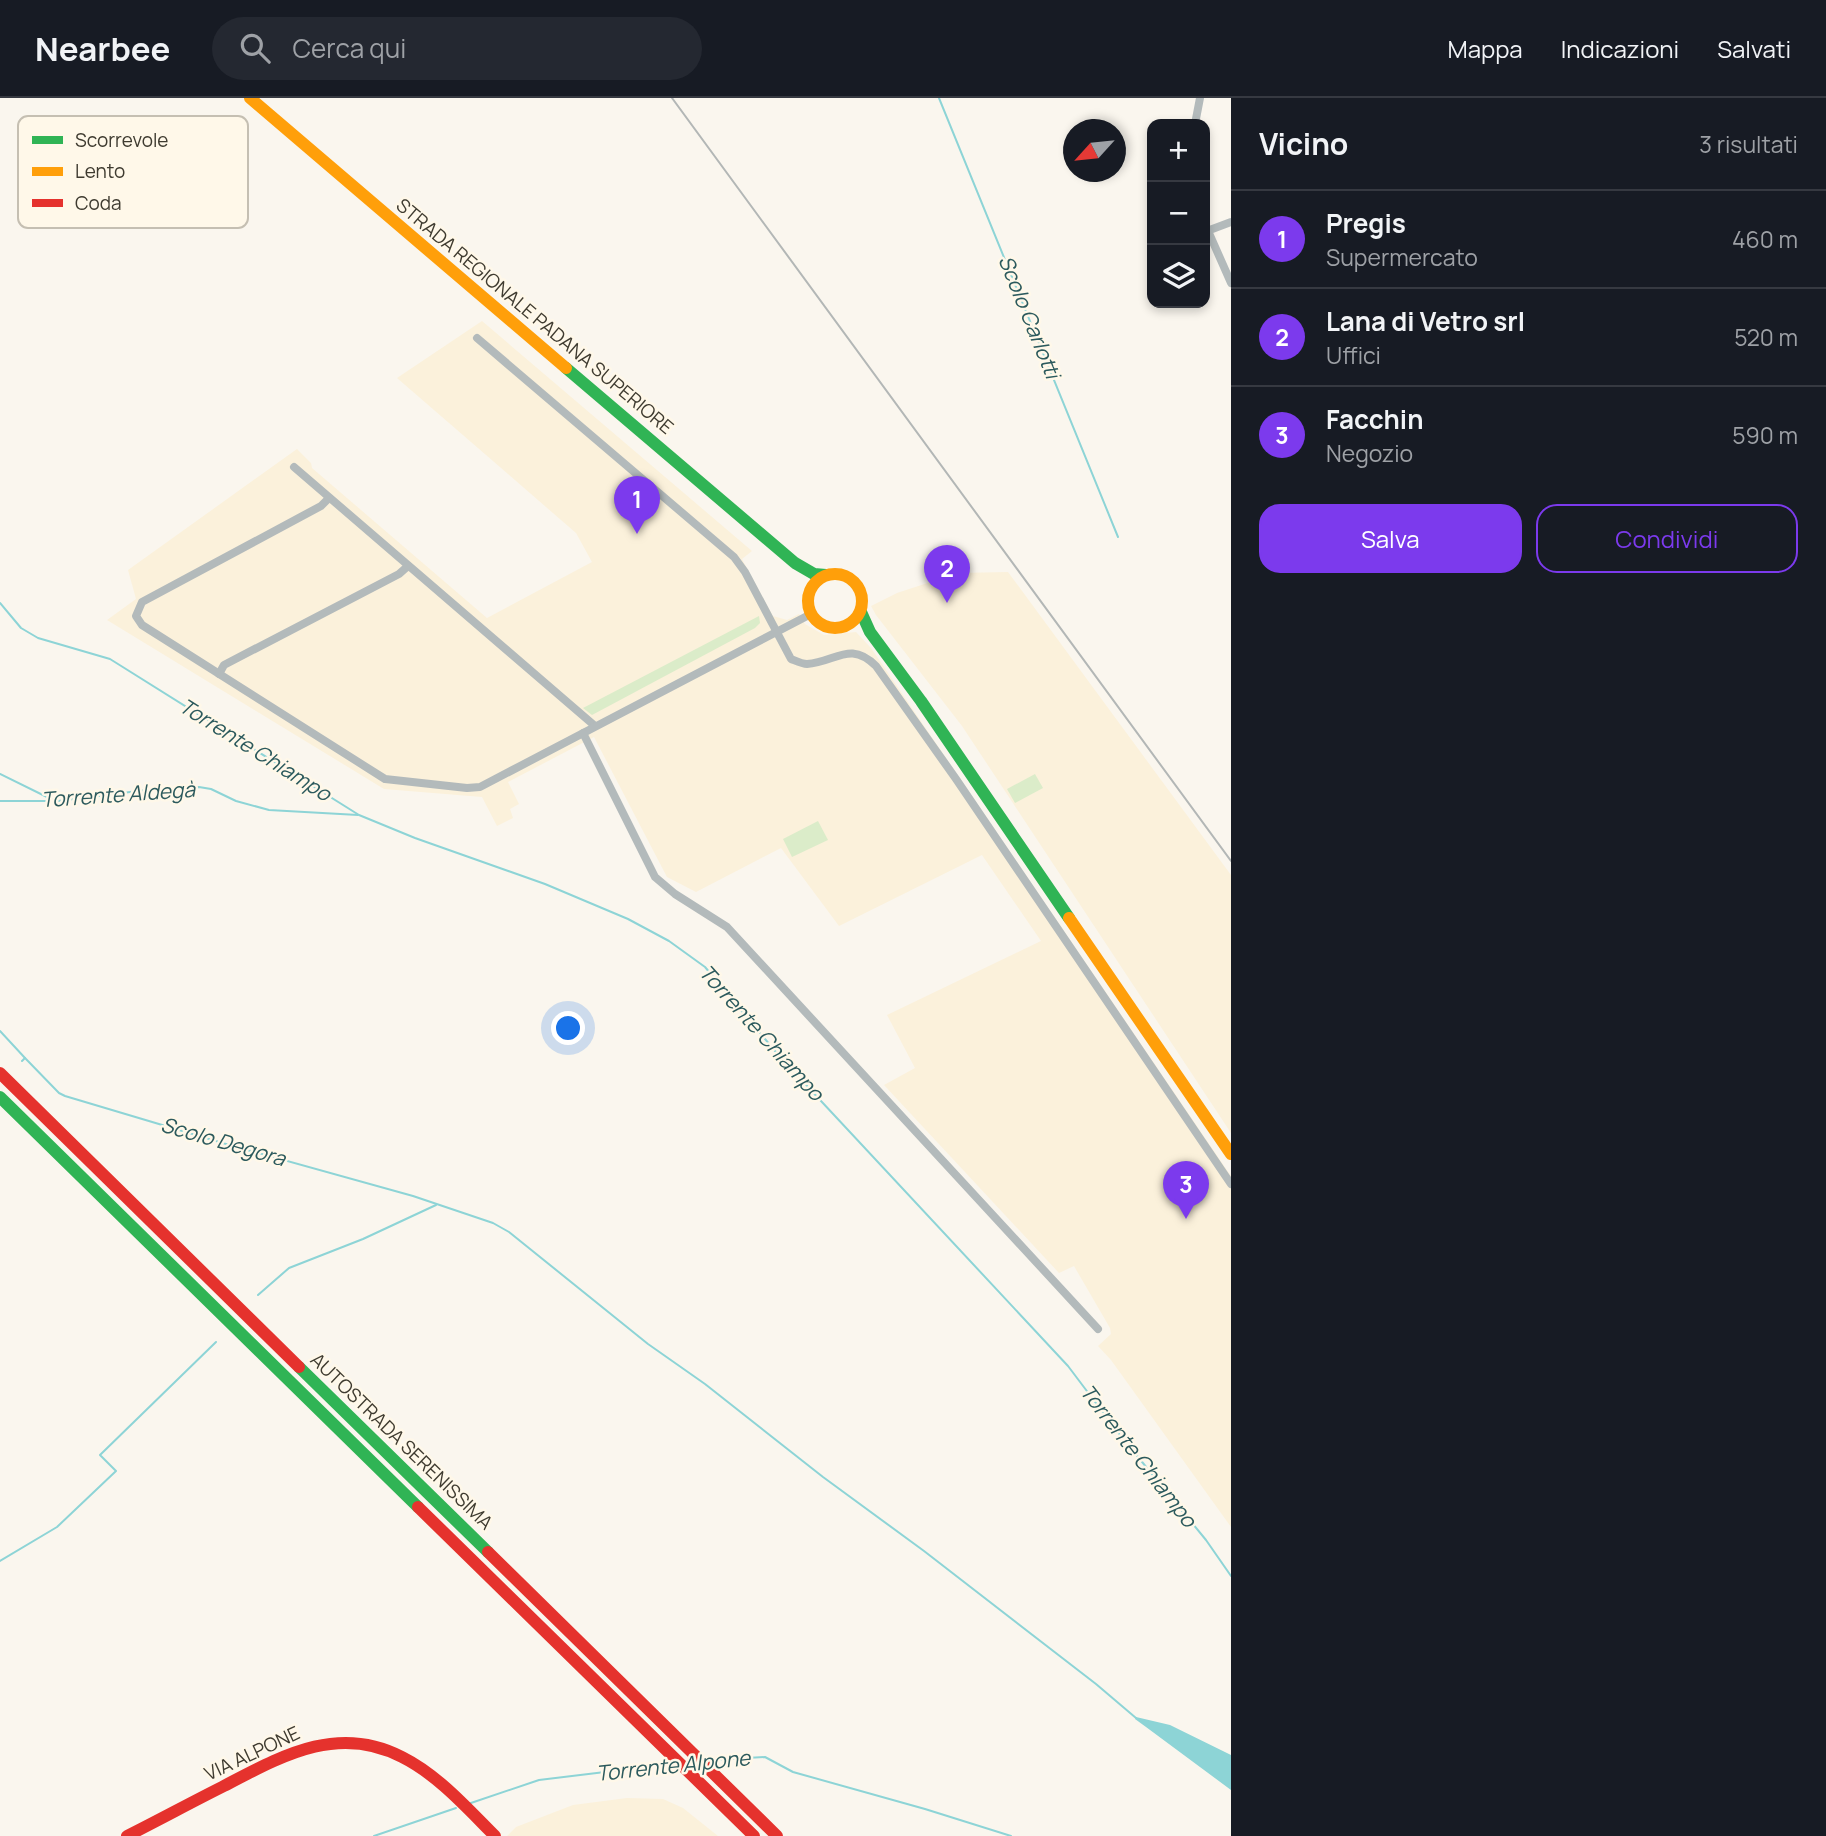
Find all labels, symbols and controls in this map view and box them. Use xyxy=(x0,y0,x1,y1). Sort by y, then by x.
search box xyxy=(212,17,702,80)
text: Nearbee xyxy=(35,26,170,71)
icon: search xyxy=(236,29,274,67)
text: Cerca qui xyxy=(292,30,406,66)
text: Mappa xyxy=(1447,32,1523,65)
text: Indicazioni xyxy=(1561,32,1679,65)
text: Salvati xyxy=(1717,32,1791,65)
legend xyxy=(18,116,248,228)
north arrow xyxy=(1063,119,1126,182)
map controls xyxy=(1147,119,1210,308)
button: + xyxy=(1147,119,1210,182)
text: Vicino xyxy=(1259,123,1348,164)
text: Scorrevole xyxy=(75,127,168,153)
text: 3 risultati xyxy=(1699,128,1798,160)
text: Lento xyxy=(75,158,125,184)
button: − xyxy=(1147,182,1210,245)
text: Coda xyxy=(75,190,122,216)
street label: STRADA REGIONALE PADANA SUPERIORE xyxy=(391,192,679,440)
text: Pregis xyxy=(1326,205,1406,241)
text: 1 xyxy=(1277,223,1287,255)
text: 460 m xyxy=(1732,223,1798,255)
text: Supermercato xyxy=(1326,241,1478,273)
button: layers xyxy=(1147,245,1210,308)
water label: Scolo Carlotti xyxy=(993,251,1068,385)
text: Lana di Vetro srl xyxy=(1326,303,1525,339)
text: 2 xyxy=(1275,321,1289,353)
text: 520 m xyxy=(1734,321,1798,353)
text: Uffici xyxy=(1326,339,1381,371)
text: Facchin xyxy=(1326,401,1423,437)
text: 3 xyxy=(1275,419,1289,451)
text: 590 m xyxy=(1732,419,1798,451)
text: Negozio xyxy=(1326,437,1413,469)
pin: 1 xyxy=(614,476,660,534)
button: Salva xyxy=(1259,504,1522,573)
button: Condividi xyxy=(1536,504,1798,573)
pin: 2 xyxy=(924,545,970,603)
water label: Torrente Chiampo xyxy=(174,691,338,808)
water label: Torrente Aldegà xyxy=(40,775,197,813)
water label: Torrente Chiampo xyxy=(693,958,831,1107)
your location xyxy=(551,1011,585,1045)
water label: Scolo Degora xyxy=(158,1110,290,1173)
pin: 3 xyxy=(1163,1161,1209,1219)
street label: AUTOSTRADA SERENISSIMA xyxy=(305,1347,499,1535)
water label: Torrente Chiampo xyxy=(1074,1378,1204,1534)
street label: VIA ALPONE xyxy=(200,1720,304,1786)
water label: Torrente Alpone xyxy=(594,1743,753,1787)

